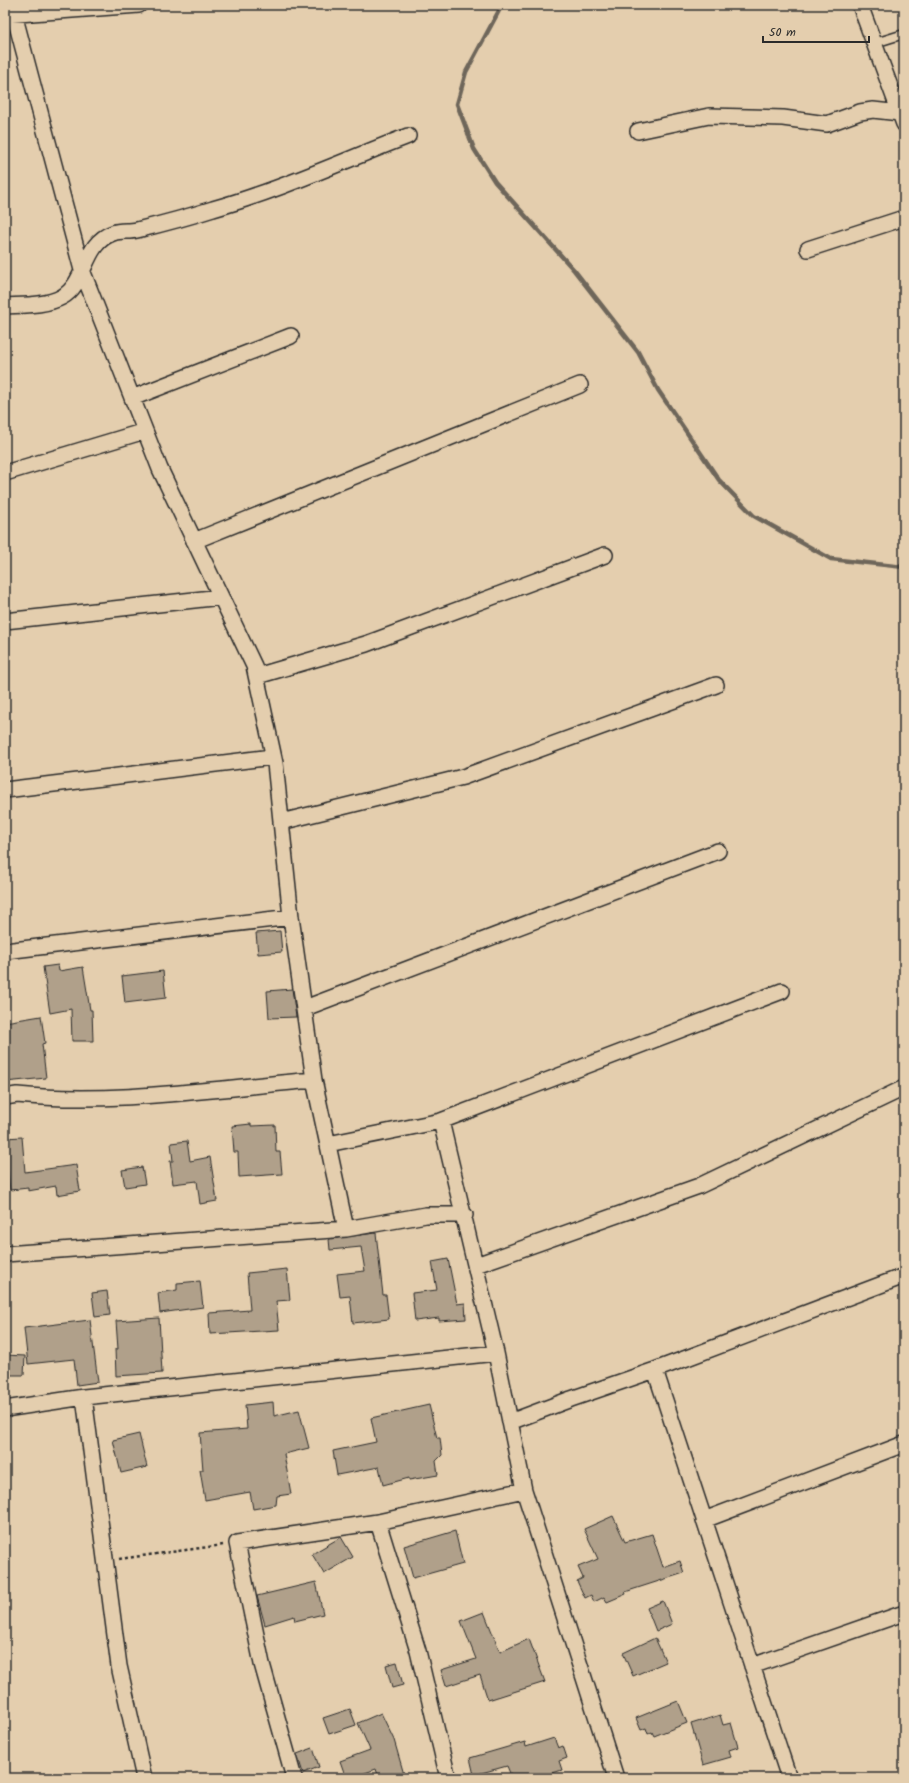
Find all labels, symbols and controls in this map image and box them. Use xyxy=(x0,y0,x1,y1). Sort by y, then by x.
scale bar xyxy=(763,18,869,44)
text: 50 m xyxy=(769,23,796,42)

